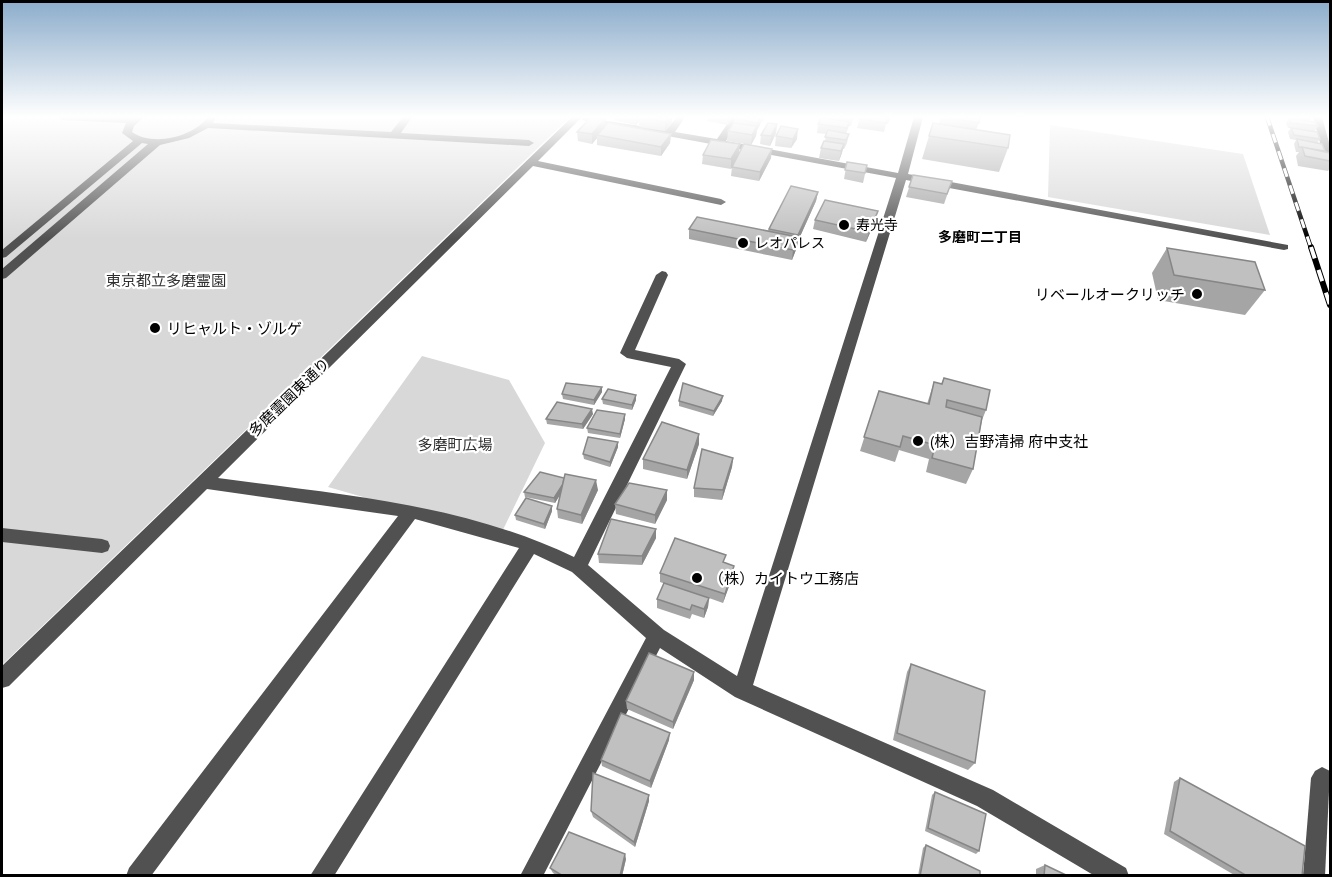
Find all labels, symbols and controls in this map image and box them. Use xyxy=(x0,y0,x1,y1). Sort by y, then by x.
place label: 寿光寺 xyxy=(856,216,898,234)
marker: 寿光寺 xyxy=(837,218,851,232)
district label: 多磨町二丁目 xyxy=(938,228,1022,246)
place label: レオパレス xyxy=(755,234,825,252)
marker: レオパレス xyxy=(736,236,750,250)
park label: 東京都立多磨霊園 xyxy=(106,271,226,290)
place label: リベールオークリッチ xyxy=(1035,285,1185,304)
marker: リベールオークリッチ xyxy=(1190,287,1204,301)
place label: リヒャルト・ゾルゲ xyxy=(167,319,302,338)
marker: リヒャルト・ゾルゲ xyxy=(148,321,162,335)
street label: 多磨霊園東通り xyxy=(245,354,333,440)
place label: (株）吉野清掃 府中支社 xyxy=(930,432,1088,451)
marker: (株）吉野清掃 府中支社 xyxy=(911,434,925,448)
park label: 多磨町広場 xyxy=(417,435,493,454)
place label: （株）カイトウ工務店 xyxy=(709,569,859,588)
marker: （株）カイトウ工務店 xyxy=(690,571,704,585)

